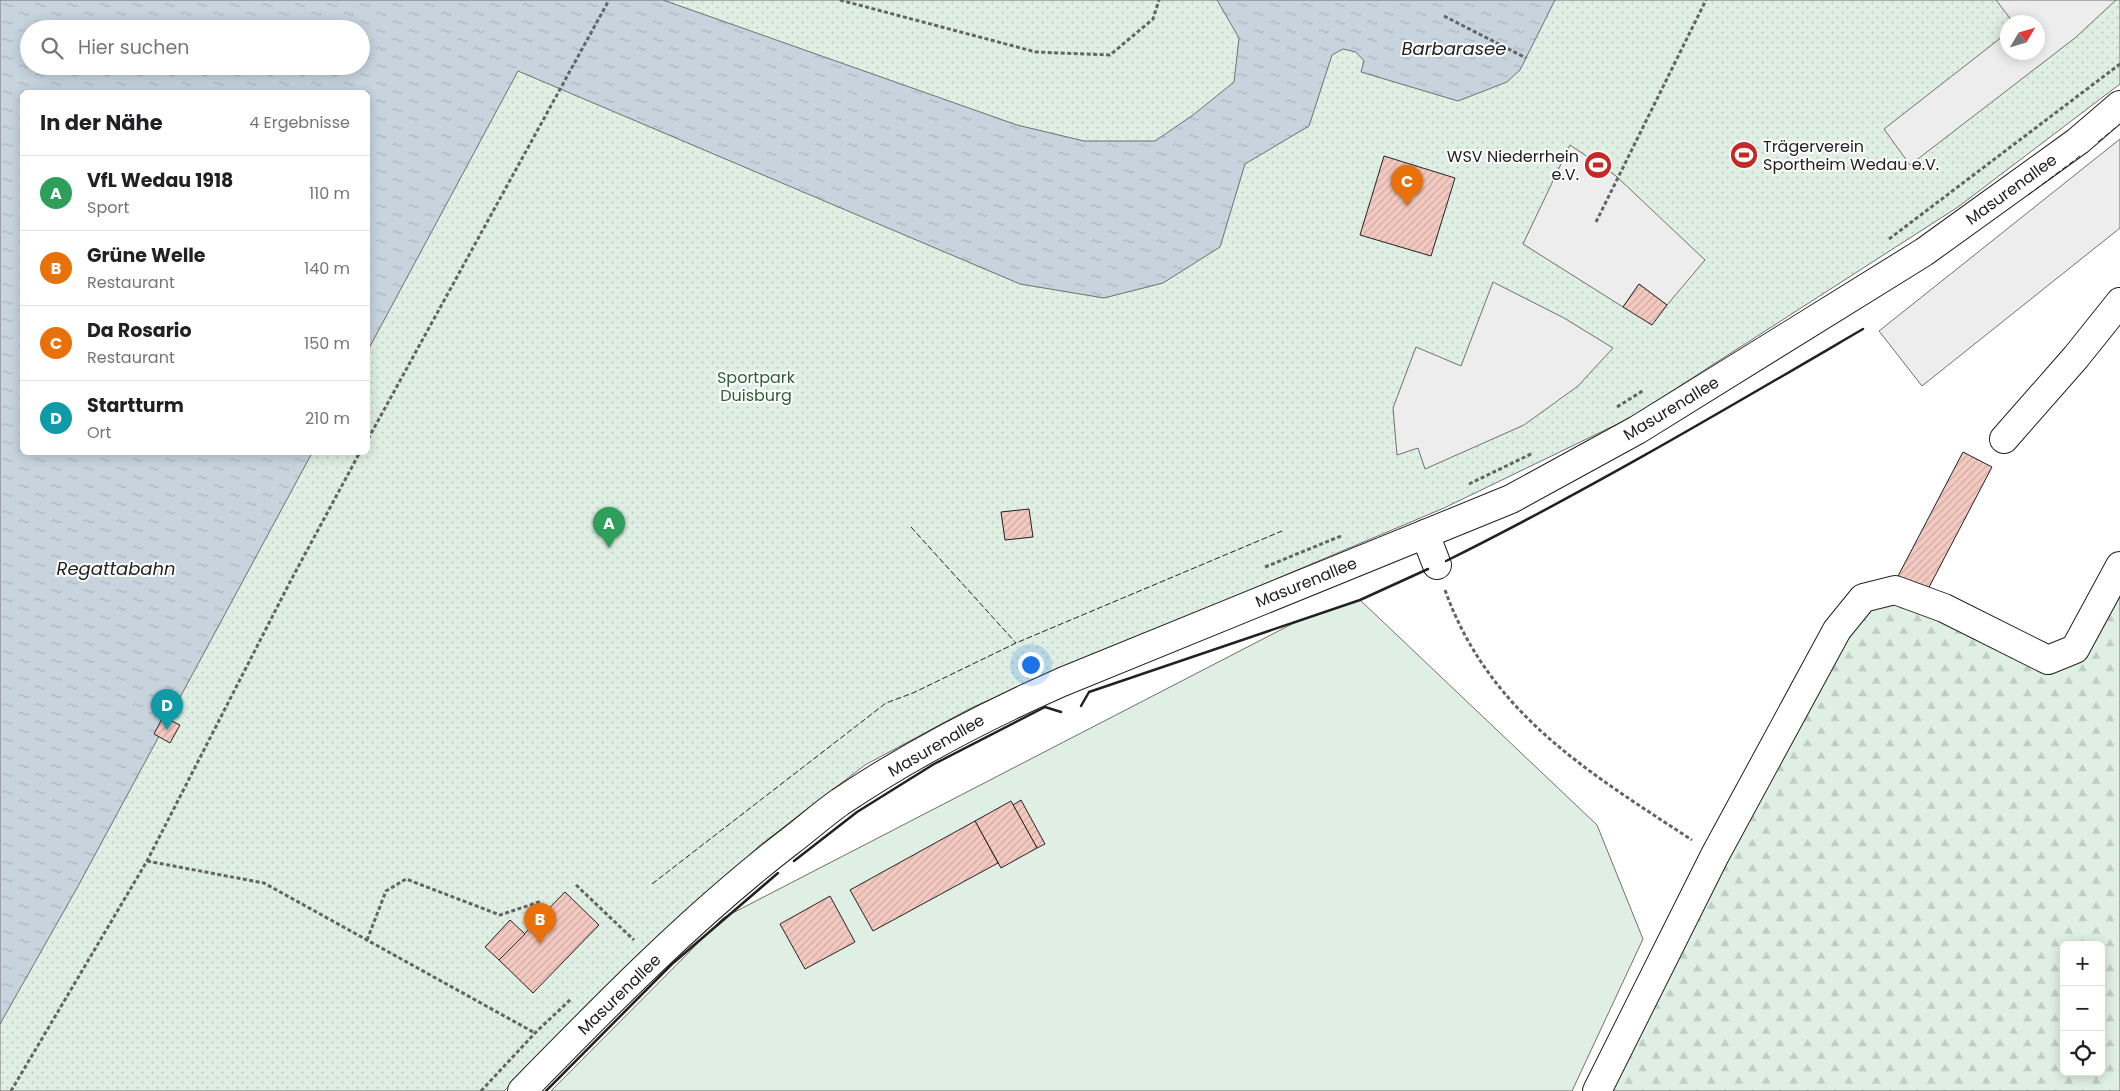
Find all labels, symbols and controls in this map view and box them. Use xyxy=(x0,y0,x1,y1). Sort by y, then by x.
north arrow xyxy=(2000,15,2045,60)
search box xyxy=(20,20,370,75)
icon: search xyxy=(38,34,66,62)
text: Hier suchen xyxy=(78,34,189,61)
water label: Barbarasee xyxy=(1402,36,1506,61)
text: In der Nähe xyxy=(40,108,163,137)
text: 4 Ergebnisse xyxy=(249,111,350,134)
place label: Trägerverein Sportheim Wedau e.V. xyxy=(1763,135,1939,176)
sports icon: Trägerverein Sportheim Wedau e.V. xyxy=(1729,140,1759,170)
place label: WSV Niederrhein e.V. xyxy=(1447,145,1579,186)
street label: Masurenallee xyxy=(1961,148,2062,230)
sports icon: WSV Niederrhein e.V. xyxy=(1583,150,1613,180)
pin: C xyxy=(1391,165,1423,206)
text: VfL Wedau 1918 xyxy=(87,167,233,194)
text: A xyxy=(50,182,62,205)
text: 110 m xyxy=(309,182,350,205)
text: Sport xyxy=(87,196,129,219)
text: Grüne Welle xyxy=(87,242,206,269)
text: B xyxy=(51,257,61,280)
text: 140 m xyxy=(304,257,350,280)
text: Restaurant xyxy=(87,271,175,294)
text: Da Rosario xyxy=(87,317,192,344)
text: C xyxy=(50,332,62,355)
text: 150 m xyxy=(304,332,350,355)
text: Restaurant xyxy=(87,346,175,369)
park label: Sportpark Duisburg xyxy=(717,366,796,407)
street label: Masurenallee xyxy=(1619,371,1723,446)
text: Startturm xyxy=(87,392,184,419)
text: D xyxy=(50,407,62,430)
text: 210 m xyxy=(305,407,350,430)
text: Ort xyxy=(87,421,111,444)
pin: A xyxy=(593,507,625,548)
street label: Masurenallee xyxy=(1252,552,1361,613)
water label: Regattabahn xyxy=(56,556,176,581)
your location xyxy=(1018,652,1044,678)
pin: D xyxy=(151,689,183,730)
street label: Masurenallee xyxy=(884,708,989,782)
pin: B xyxy=(524,903,556,944)
map controls xyxy=(2060,941,2105,1076)
button: + xyxy=(2060,941,2105,986)
street label: Masurenallee xyxy=(573,949,666,1040)
button: − xyxy=(2060,986,2105,1031)
button: locate xyxy=(2060,1031,2105,1076)

